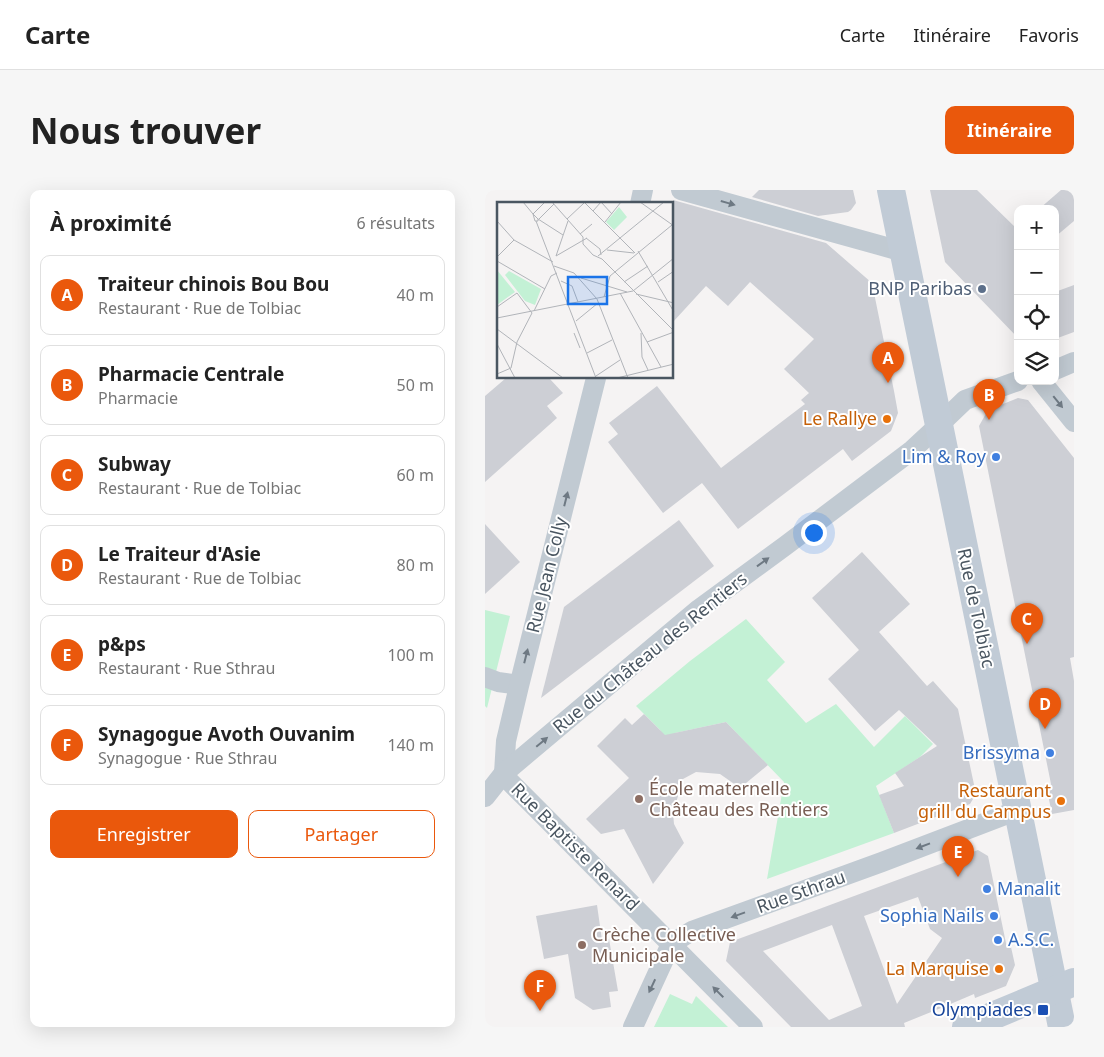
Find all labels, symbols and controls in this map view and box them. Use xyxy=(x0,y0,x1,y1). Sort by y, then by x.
text: Carte xyxy=(25,18,90,51)
text: Carte xyxy=(840,23,885,47)
text: Itinéraire xyxy=(913,23,991,47)
text: Favoris xyxy=(1019,23,1079,47)
button: Itinéraire xyxy=(945,106,1074,154)
text: Nous trouver xyxy=(30,107,261,154)
one-way arrow xyxy=(721,200,736,208)
inset map xyxy=(497,202,674,379)
map controls xyxy=(1014,205,1059,385)
button: + xyxy=(1014,205,1059,250)
text: À proximité xyxy=(50,209,172,237)
text: 6 résultats xyxy=(357,212,435,234)
button: − xyxy=(1014,250,1059,295)
text: Traiteur chinois Bou Bou xyxy=(98,271,329,297)
place label: BNP Paribas xyxy=(868,276,972,300)
marker: BNP Paribas xyxy=(976,283,988,295)
text: A xyxy=(61,284,73,306)
text: 40 m xyxy=(397,284,434,306)
button: locate xyxy=(1014,295,1059,340)
text: Restaurant · Rue de Tolbiac xyxy=(98,297,301,319)
button: layers xyxy=(1014,340,1059,385)
pin: A xyxy=(872,342,904,383)
text: Pharmacie Centrale xyxy=(98,361,284,387)
text: B xyxy=(62,374,72,396)
text: 50 m xyxy=(397,374,434,396)
pin: B xyxy=(973,379,1005,420)
text: Pharmacie xyxy=(98,387,178,409)
one-way arrow xyxy=(1052,395,1063,408)
place label: Le Rallye xyxy=(803,406,877,430)
marker: Le Rallye xyxy=(881,413,893,425)
place label: Lim & Roy xyxy=(902,444,987,468)
text: Subway xyxy=(98,451,171,477)
marker: Lim & Roy xyxy=(990,451,1002,463)
text: C xyxy=(62,464,72,486)
text: 60 m xyxy=(397,464,434,486)
text: Restaurant · Rue de Tolbiac xyxy=(98,477,301,499)
one-way arrow xyxy=(562,491,570,506)
street label: Rue Jean Colly xyxy=(520,513,572,635)
your location xyxy=(801,520,827,546)
text: Le Traiteur d'Asie xyxy=(98,541,261,567)
street label: Rue de Tolbiac xyxy=(953,546,1001,670)
text: D xyxy=(61,554,73,576)
text: 80 m xyxy=(397,554,434,576)
one-way arrow xyxy=(756,557,770,567)
street label: Rue du Château des Rentiers xyxy=(547,566,752,738)
text: Restaurant · Rue de Tolbiac xyxy=(98,567,301,589)
pin: C xyxy=(1011,603,1043,644)
text: p&ps xyxy=(98,631,146,657)
text: E xyxy=(63,644,71,666)
text: 100 m xyxy=(387,644,434,666)
one-way arrow xyxy=(522,649,530,664)
text: Restaurant · Rue Sthrau xyxy=(98,657,275,679)
pin: D xyxy=(1029,688,1061,729)
text: Synagogue Avoth Ouvanim xyxy=(98,721,355,747)
text: F xyxy=(63,734,71,756)
text: 140 m xyxy=(387,734,434,756)
one-way arrow xyxy=(535,736,548,747)
place label: Brissyma xyxy=(963,740,1040,764)
text: Synagogue · Rue Sthrau xyxy=(98,747,277,769)
marker: Brissyma xyxy=(1044,747,1056,759)
place label: École maternelle Château des Rentiers xyxy=(649,776,829,821)
street label: Rue Baptiste Renard xyxy=(506,777,645,916)
place label: Restaurant grill du Campus xyxy=(918,778,1052,823)
marker: École maternelle Château des Rentiers xyxy=(633,793,645,805)
marker: Restaurant grill du Campus xyxy=(1055,795,1067,807)
button: Enregistrer xyxy=(50,810,238,858)
button: Partager xyxy=(248,810,435,858)
pin: E xyxy=(942,836,974,877)
one-way arrow xyxy=(915,842,930,850)
street label: Rue Sthrau xyxy=(753,864,848,918)
place label: Manalit xyxy=(997,876,1061,900)
marker: Manalit xyxy=(981,883,993,895)
place label: Sophia Nails xyxy=(880,903,984,927)
marker: Sophia Nails xyxy=(988,910,1000,922)
one-way arrow xyxy=(730,911,745,919)
place label: Crèche Collective Municipale xyxy=(592,922,736,967)
place label: A.S.C. xyxy=(1008,927,1054,951)
marker: A.S.C. xyxy=(992,934,1004,946)
marker: Crèche Collective Municipale xyxy=(576,939,588,951)
place label: La Marquise xyxy=(886,956,989,980)
marker: La Marquise xyxy=(993,963,1005,975)
pin: F xyxy=(524,970,556,1011)
one-way arrow xyxy=(648,978,656,993)
one-way arrow xyxy=(712,987,724,999)
place label: Olympiades xyxy=(932,997,1032,1021)
marker: Olympiades xyxy=(1036,1003,1050,1017)

